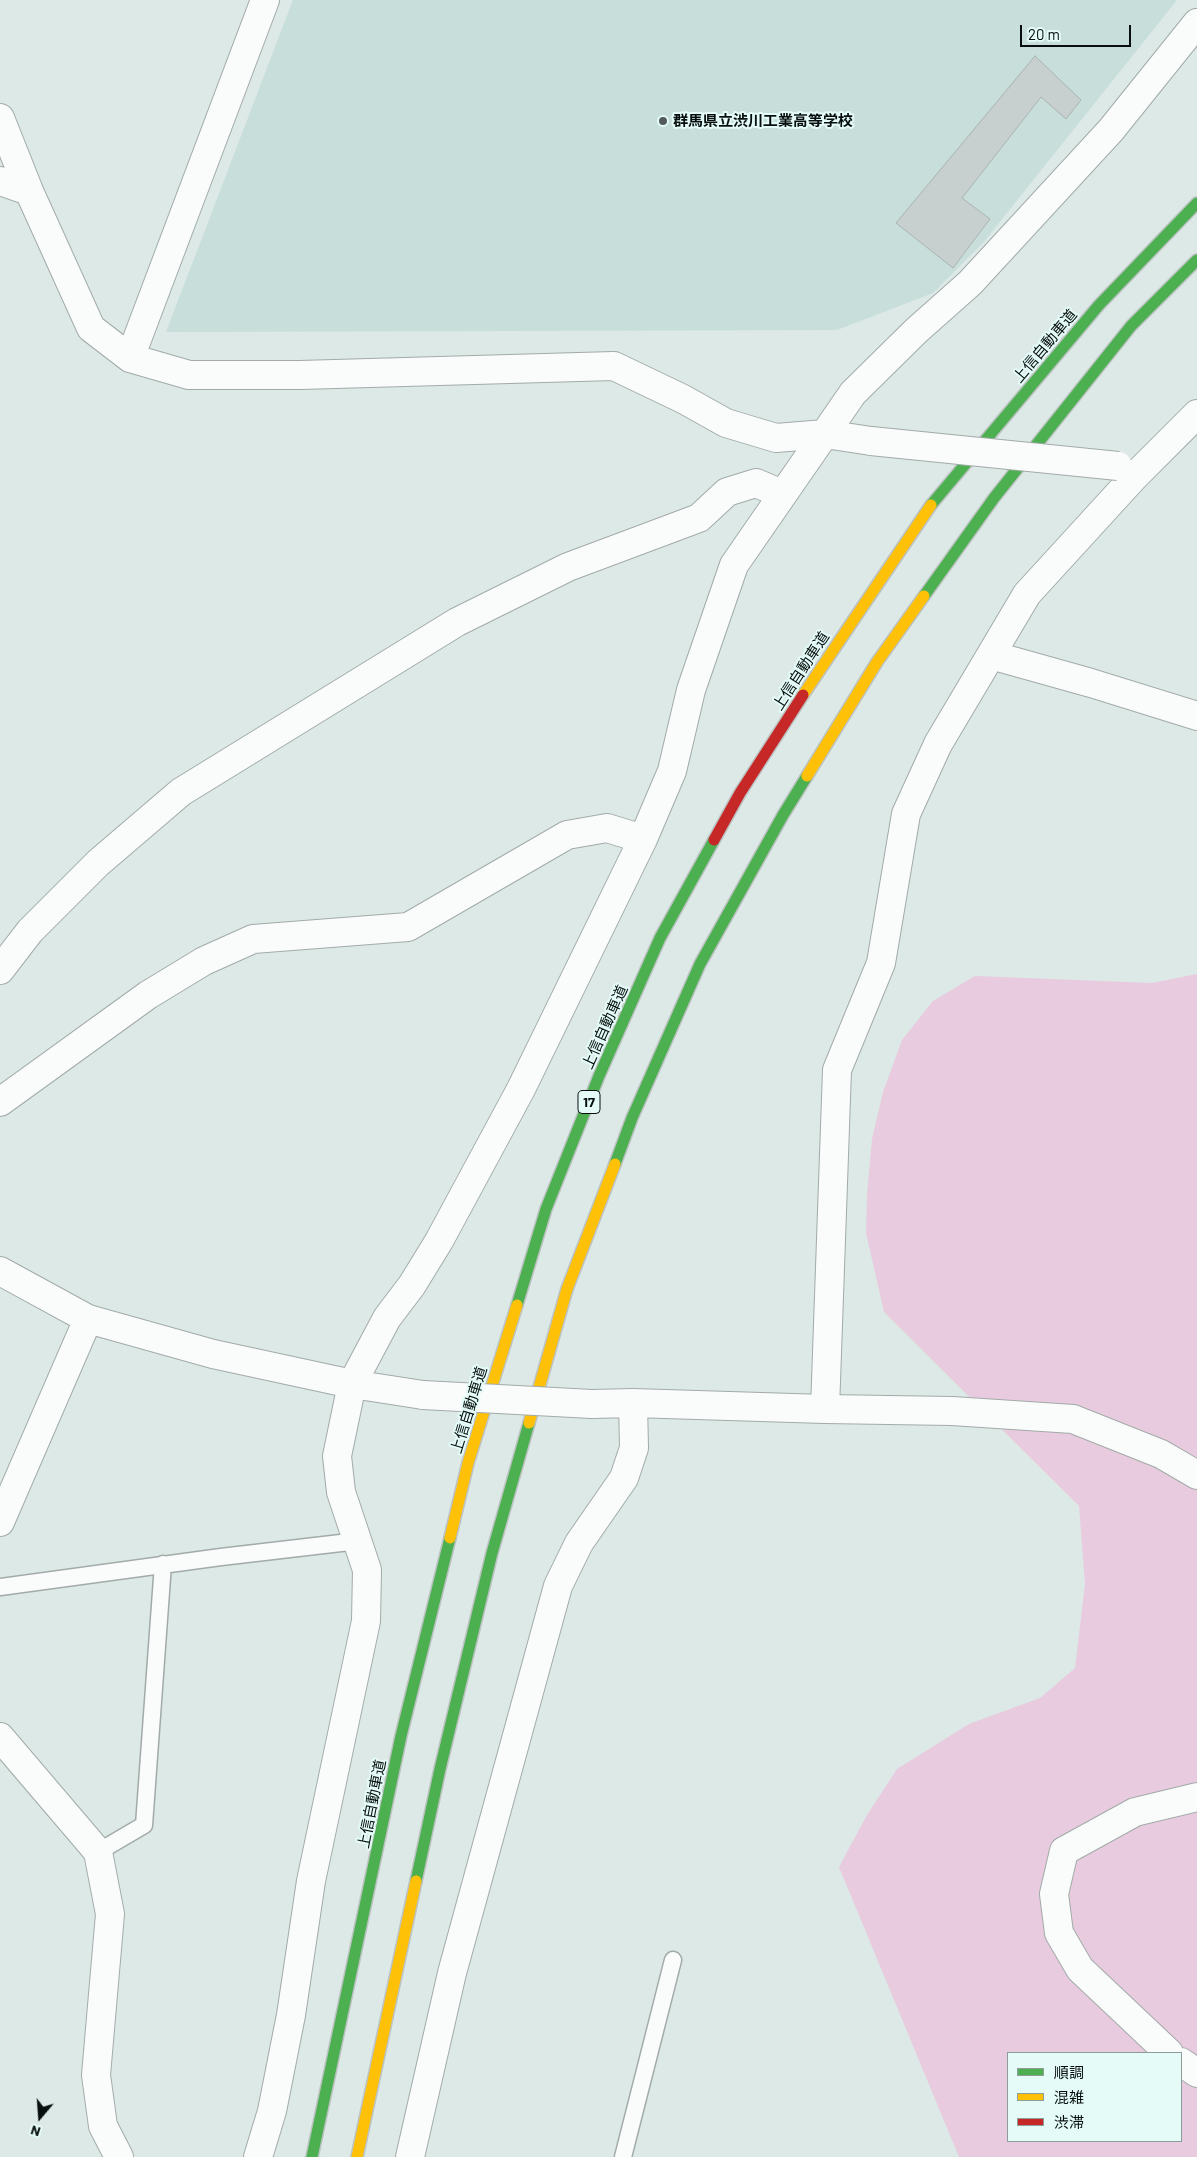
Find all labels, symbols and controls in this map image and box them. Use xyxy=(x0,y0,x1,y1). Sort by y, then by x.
scale bar xyxy=(1022,15,1133,47)
text: 20 m xyxy=(1028,25,1060,43)
place label: 群馬県立渋川工業高等学校 xyxy=(673,112,853,130)
marker: 群馬県立渋川工業高等学校 xyxy=(657,115,669,127)
street label: 上信自動車道 xyxy=(1009,306,1081,386)
street label: 上信自動車道 xyxy=(769,628,833,714)
street label: 上信自動車道 xyxy=(578,982,632,1072)
road number: 17 xyxy=(578,1090,600,1114)
street label: 上信自動車道 xyxy=(447,1364,491,1456)
street label: 上信自動車道 xyxy=(355,1758,389,1850)
legend xyxy=(1007,2052,1182,2142)
text: 順調 xyxy=(1054,2063,1084,2081)
text: 混雑 xyxy=(1054,2088,1084,2106)
north arrow xyxy=(15,2092,65,2142)
text: 渋滞 xyxy=(1054,2113,1084,2131)
text: N xyxy=(28,2122,42,2141)

